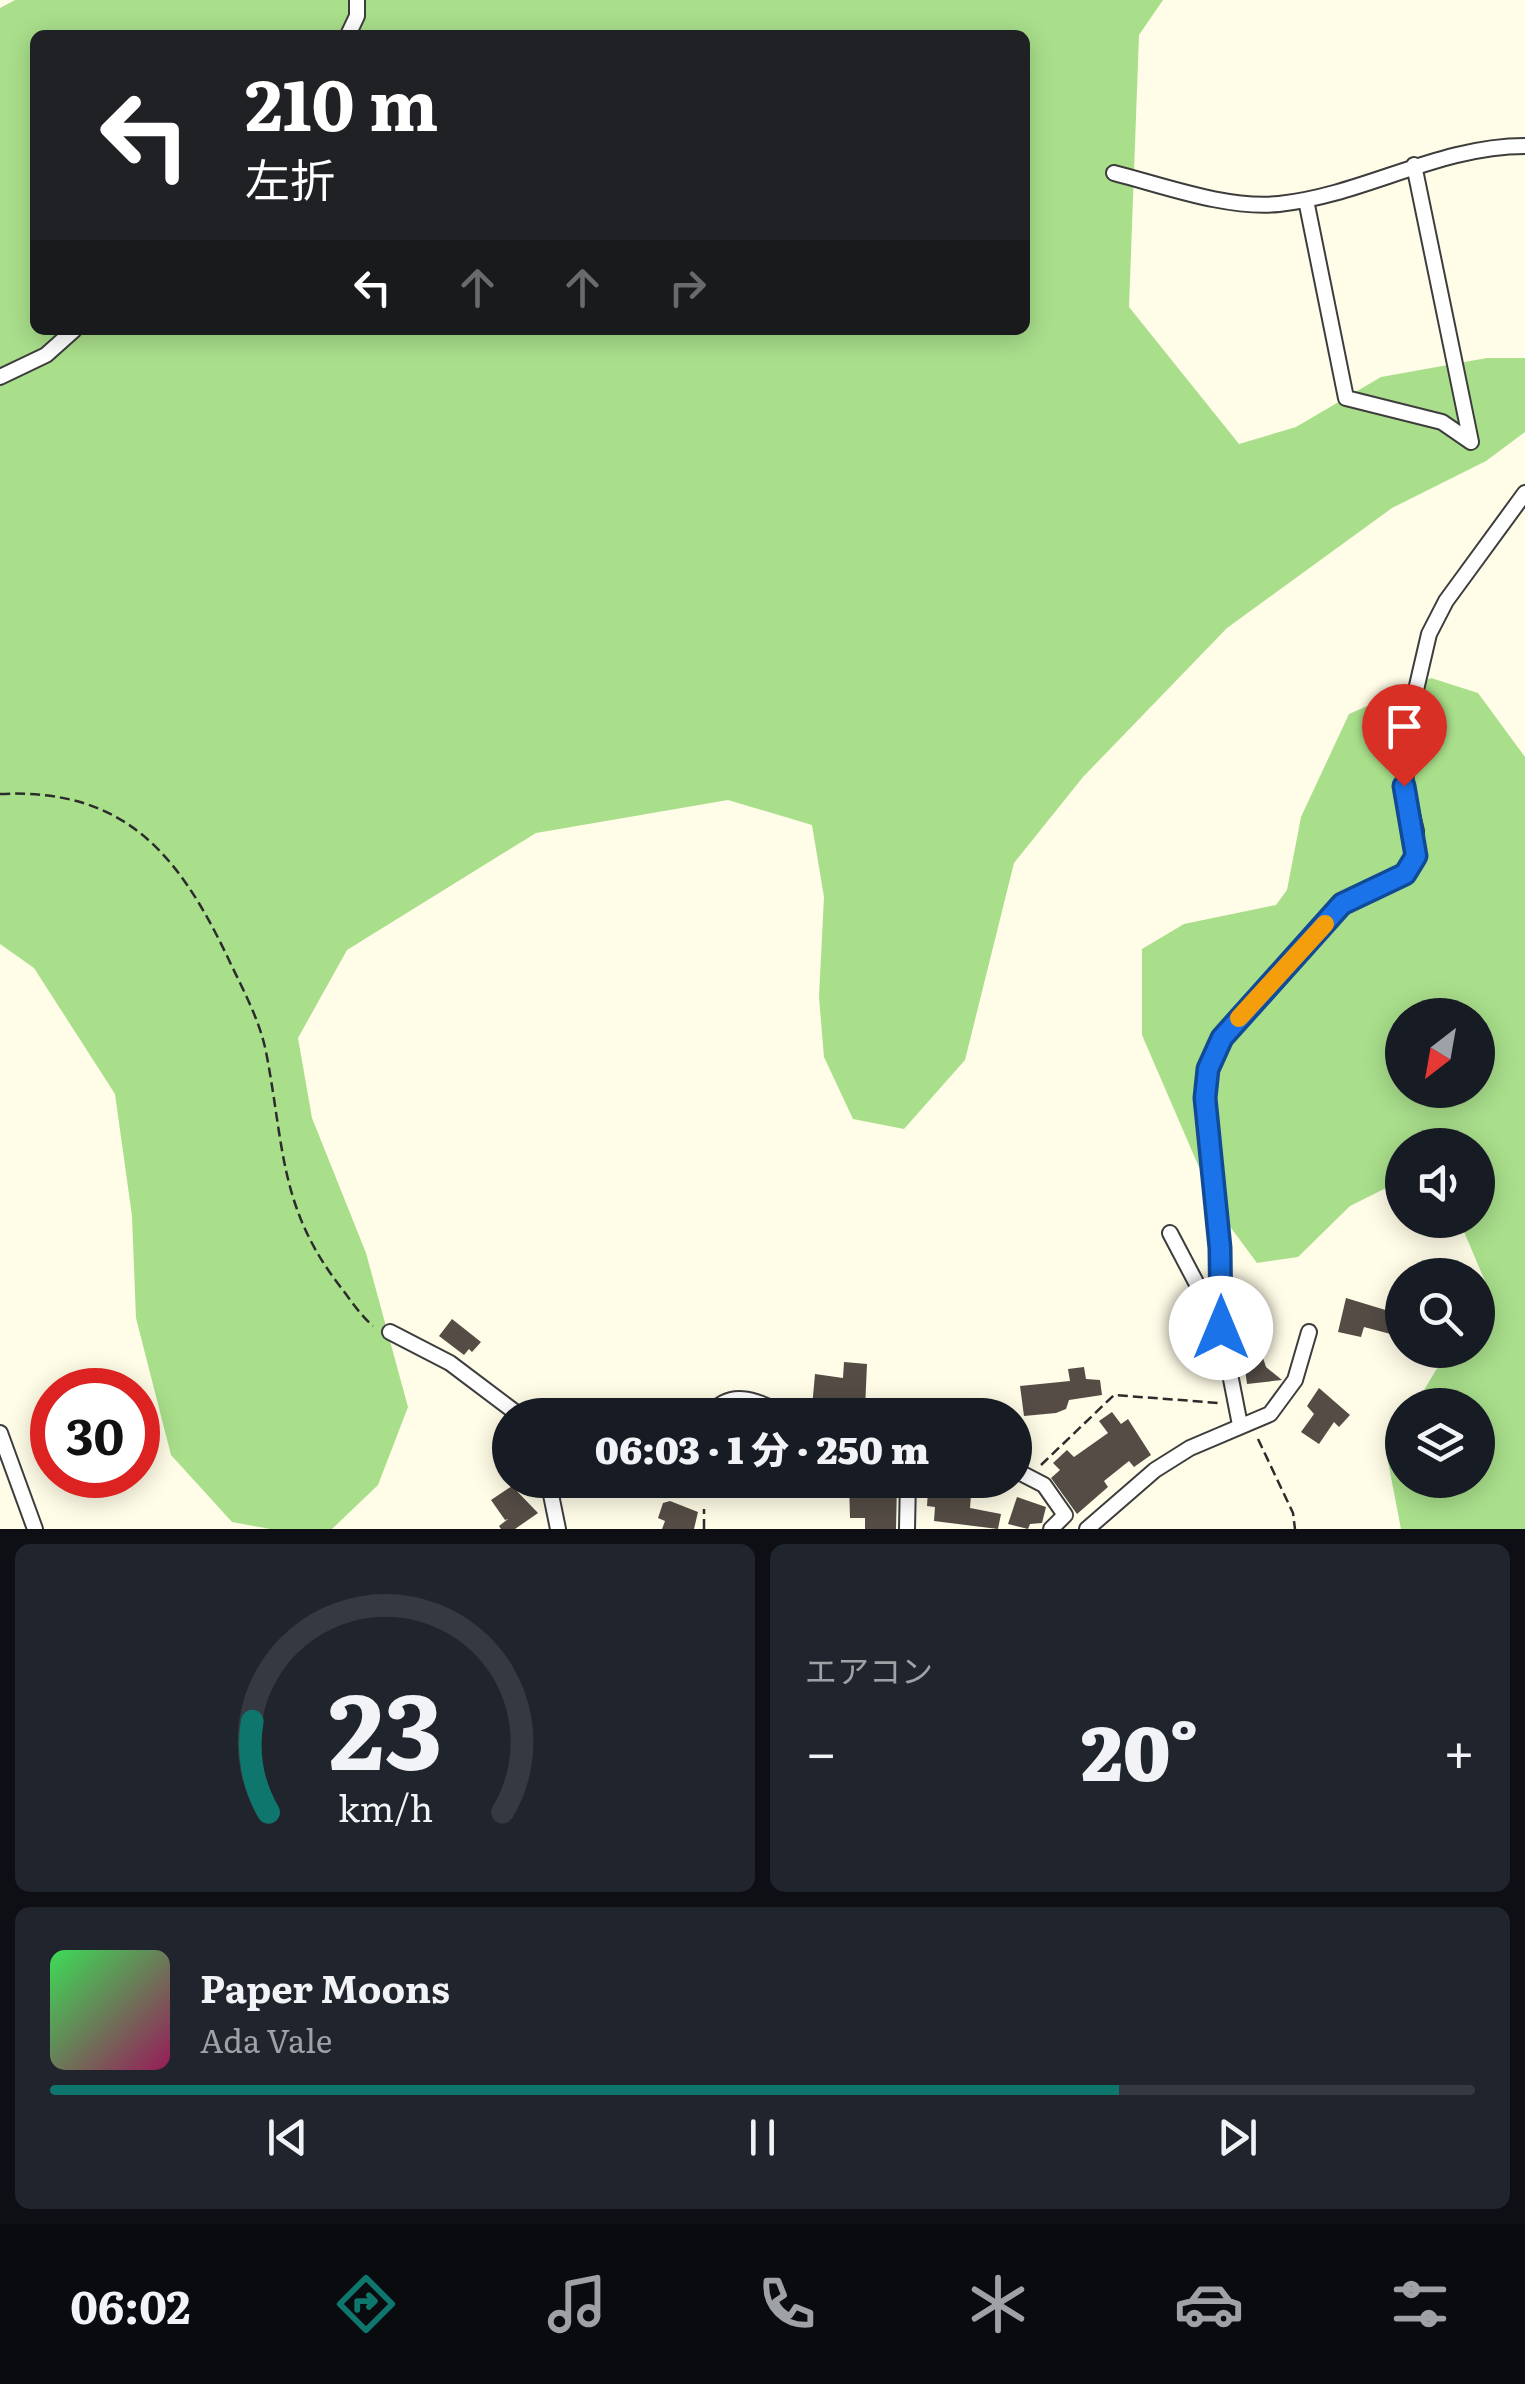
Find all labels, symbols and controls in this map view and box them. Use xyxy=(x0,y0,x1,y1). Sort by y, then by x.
text: 210 m xyxy=(245,49,438,153)
icon: left xyxy=(80,70,210,200)
text: 左折 xyxy=(245,144,335,211)
icon: left xyxy=(345,260,400,315)
icon: ahead xyxy=(450,260,505,315)
icon: ahead xyxy=(555,260,610,315)
icon: right xyxy=(660,260,715,315)
pin xyxy=(1362,684,1447,787)
icon: arrive xyxy=(1377,699,1432,754)
north arrow xyxy=(1385,998,1495,1108)
map controls xyxy=(1385,998,1495,1498)
button: sound xyxy=(1385,1128,1495,1238)
button: search xyxy=(1385,1258,1495,1368)
position arrow xyxy=(1169,1276,1273,1380)
speed limit sign: 30 xyxy=(30,1368,160,1498)
button: layers xyxy=(1385,1388,1495,1498)
text: 06:03 · 1 分 · 250 m xyxy=(595,1419,929,1476)
text: エアコン xyxy=(805,1645,933,1693)
text: 23 xyxy=(328,1648,442,1802)
text: 20° xyxy=(1081,1693,1199,1804)
text: − xyxy=(805,1708,837,1790)
text: + xyxy=(1443,1708,1475,1790)
text: km/h xyxy=(337,1780,433,1833)
text: Paper Moons xyxy=(200,1958,450,2015)
text: Ada Vale xyxy=(200,2015,332,2063)
icon: previous xyxy=(260,2110,315,2165)
icon: pause xyxy=(735,2110,790,2165)
icon: next xyxy=(1210,2110,1265,2165)
icon: directions xyxy=(331,2269,401,2339)
icon: music xyxy=(542,2269,612,2339)
icon: phone xyxy=(752,2269,822,2339)
icon: climate xyxy=(963,2269,1033,2339)
icon: car xyxy=(1174,2269,1244,2339)
icon: filters xyxy=(1385,2269,1455,2339)
text: 06:02 xyxy=(70,2271,190,2338)

